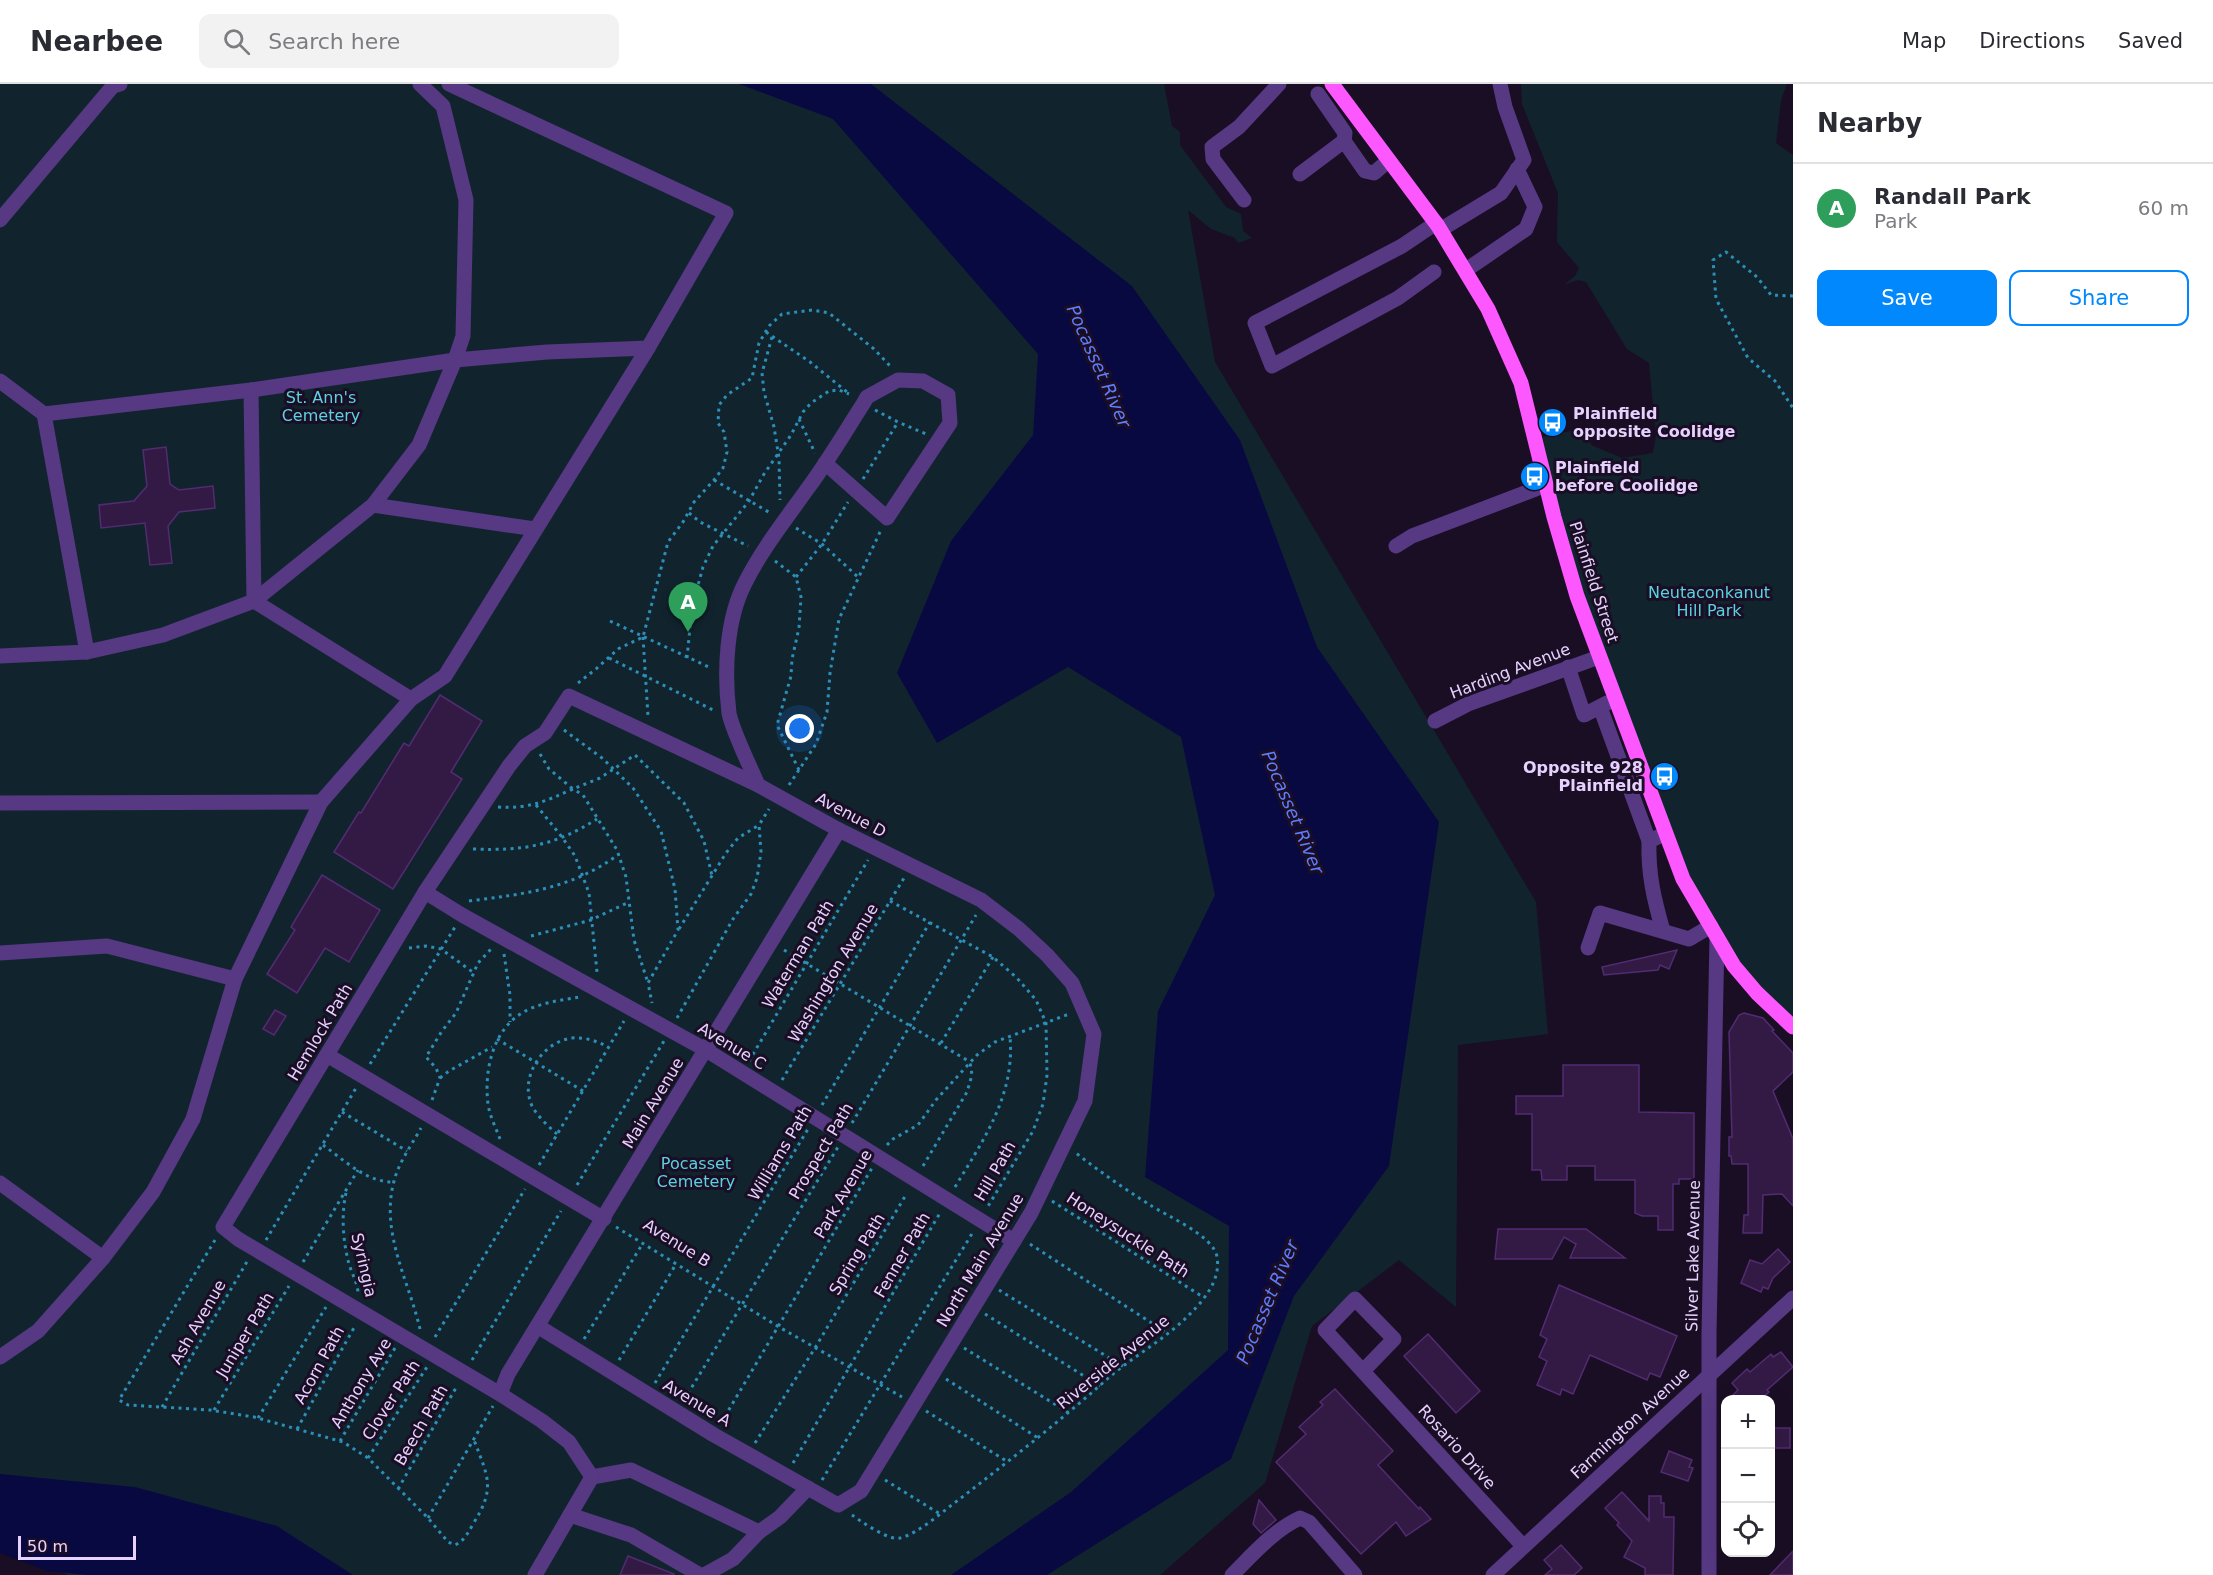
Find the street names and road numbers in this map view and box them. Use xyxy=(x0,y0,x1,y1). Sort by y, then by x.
street label: Plainfield Street xyxy=(1565,519,1623,645)
street label: Harding Avenue xyxy=(1447,639,1573,703)
street label: Avenue D xyxy=(813,789,889,841)
street label: Waterman Path xyxy=(758,896,838,1012)
street label: Washington Avenue xyxy=(784,900,882,1046)
street label: Hemlock Path xyxy=(284,980,356,1084)
street label: Avenue C xyxy=(695,1018,769,1074)
street label: Main Avenue xyxy=(618,1054,688,1152)
street label: Prospect Path xyxy=(785,1099,857,1203)
street label: Williams Path xyxy=(744,1102,816,1204)
street label: Hill Path xyxy=(970,1138,1020,1204)
street label: Park Avenue xyxy=(810,1146,876,1242)
street label: Silver Lake Avenue xyxy=(1682,1180,1704,1332)
street label: Honeysuckle Path xyxy=(1063,1188,1193,1282)
street label: North Main Avenue xyxy=(933,1190,1027,1330)
street label: Fenner Path xyxy=(870,1209,934,1301)
street label: Spring Path xyxy=(825,1210,889,1298)
street label: Avenue B xyxy=(640,1215,714,1271)
street label: Syringia xyxy=(347,1231,381,1299)
street label: Ash Avenue xyxy=(166,1277,230,1367)
street label: Juniper Path xyxy=(212,1289,278,1382)
street label: Riverside Avenue xyxy=(1053,1311,1173,1413)
street label: Acorn Path xyxy=(290,1323,348,1407)
street label: Anthony Ave xyxy=(327,1335,395,1431)
street label: Clover Path xyxy=(358,1356,424,1444)
street label: Farmington Avenue xyxy=(1567,1363,1693,1483)
street label: Avenue A xyxy=(660,1375,734,1431)
street label: Beech Path xyxy=(390,1381,452,1469)
street label: Rosario Drive xyxy=(1414,1401,1500,1493)

